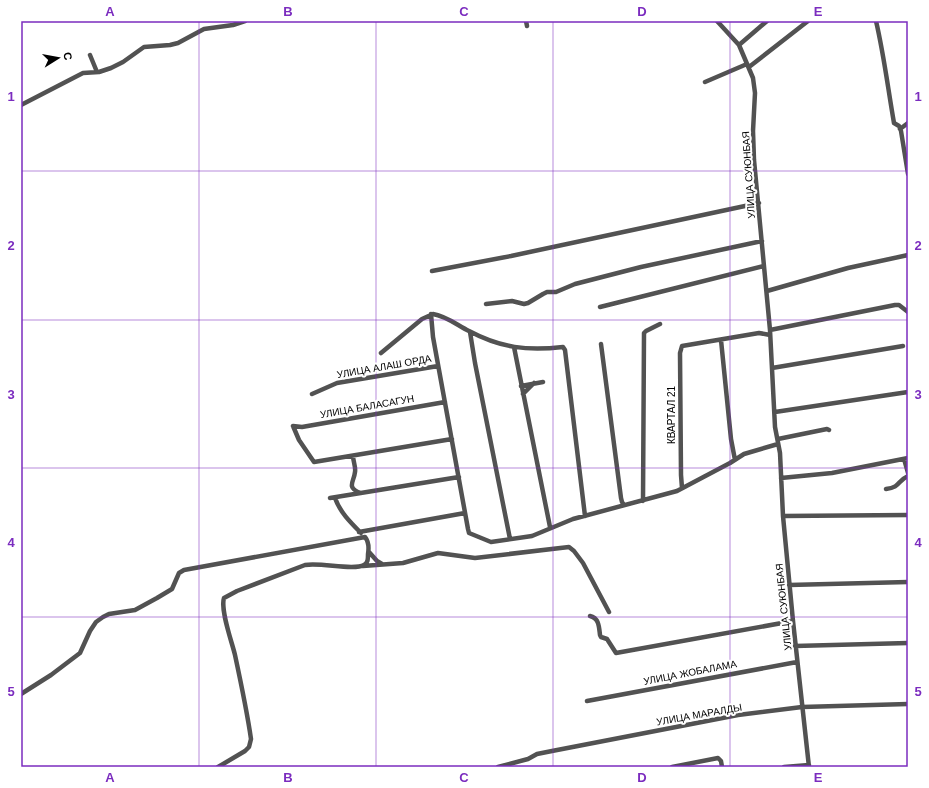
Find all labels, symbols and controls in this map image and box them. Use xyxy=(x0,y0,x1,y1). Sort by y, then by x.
text: A xyxy=(105,4,115,19)
text: B xyxy=(283,4,293,19)
text: C xyxy=(459,4,469,19)
text: D xyxy=(637,4,647,19)
text: E xyxy=(814,4,823,19)
north arrow xyxy=(38,38,78,78)
text: С xyxy=(61,51,74,61)
text: 1 xyxy=(7,89,15,104)
text: 1 xyxy=(914,89,922,104)
street label: УЛИЦА СУЮНБАЯ xyxy=(740,131,757,219)
text: 2 xyxy=(7,238,15,253)
text: 2 xyxy=(914,238,922,253)
street label: УЛИЦА АЛАШ ОРДА xyxy=(336,353,433,380)
street label: КВАРТАЛ 21 xyxy=(666,385,677,444)
text: 3 xyxy=(7,387,15,402)
text: 3 xyxy=(914,387,922,402)
street label: УЛИЦА БАЛАСАГУН xyxy=(319,393,415,420)
text: 4 xyxy=(7,535,15,550)
text: 4 xyxy=(914,535,922,550)
street label: УЛИЦА СУЮНБАЯ xyxy=(773,563,794,651)
street label: УЛИЦА ЖОБАЛАМА xyxy=(642,658,738,687)
text: 5 xyxy=(7,684,15,699)
text: 5 xyxy=(914,684,922,699)
street label: УЛИЦА МАРАЛДЫ xyxy=(655,702,743,727)
text: A xyxy=(105,770,115,785)
text: B xyxy=(283,770,293,785)
text: C xyxy=(459,770,469,785)
text: D xyxy=(637,770,647,785)
text: E xyxy=(814,770,823,785)

